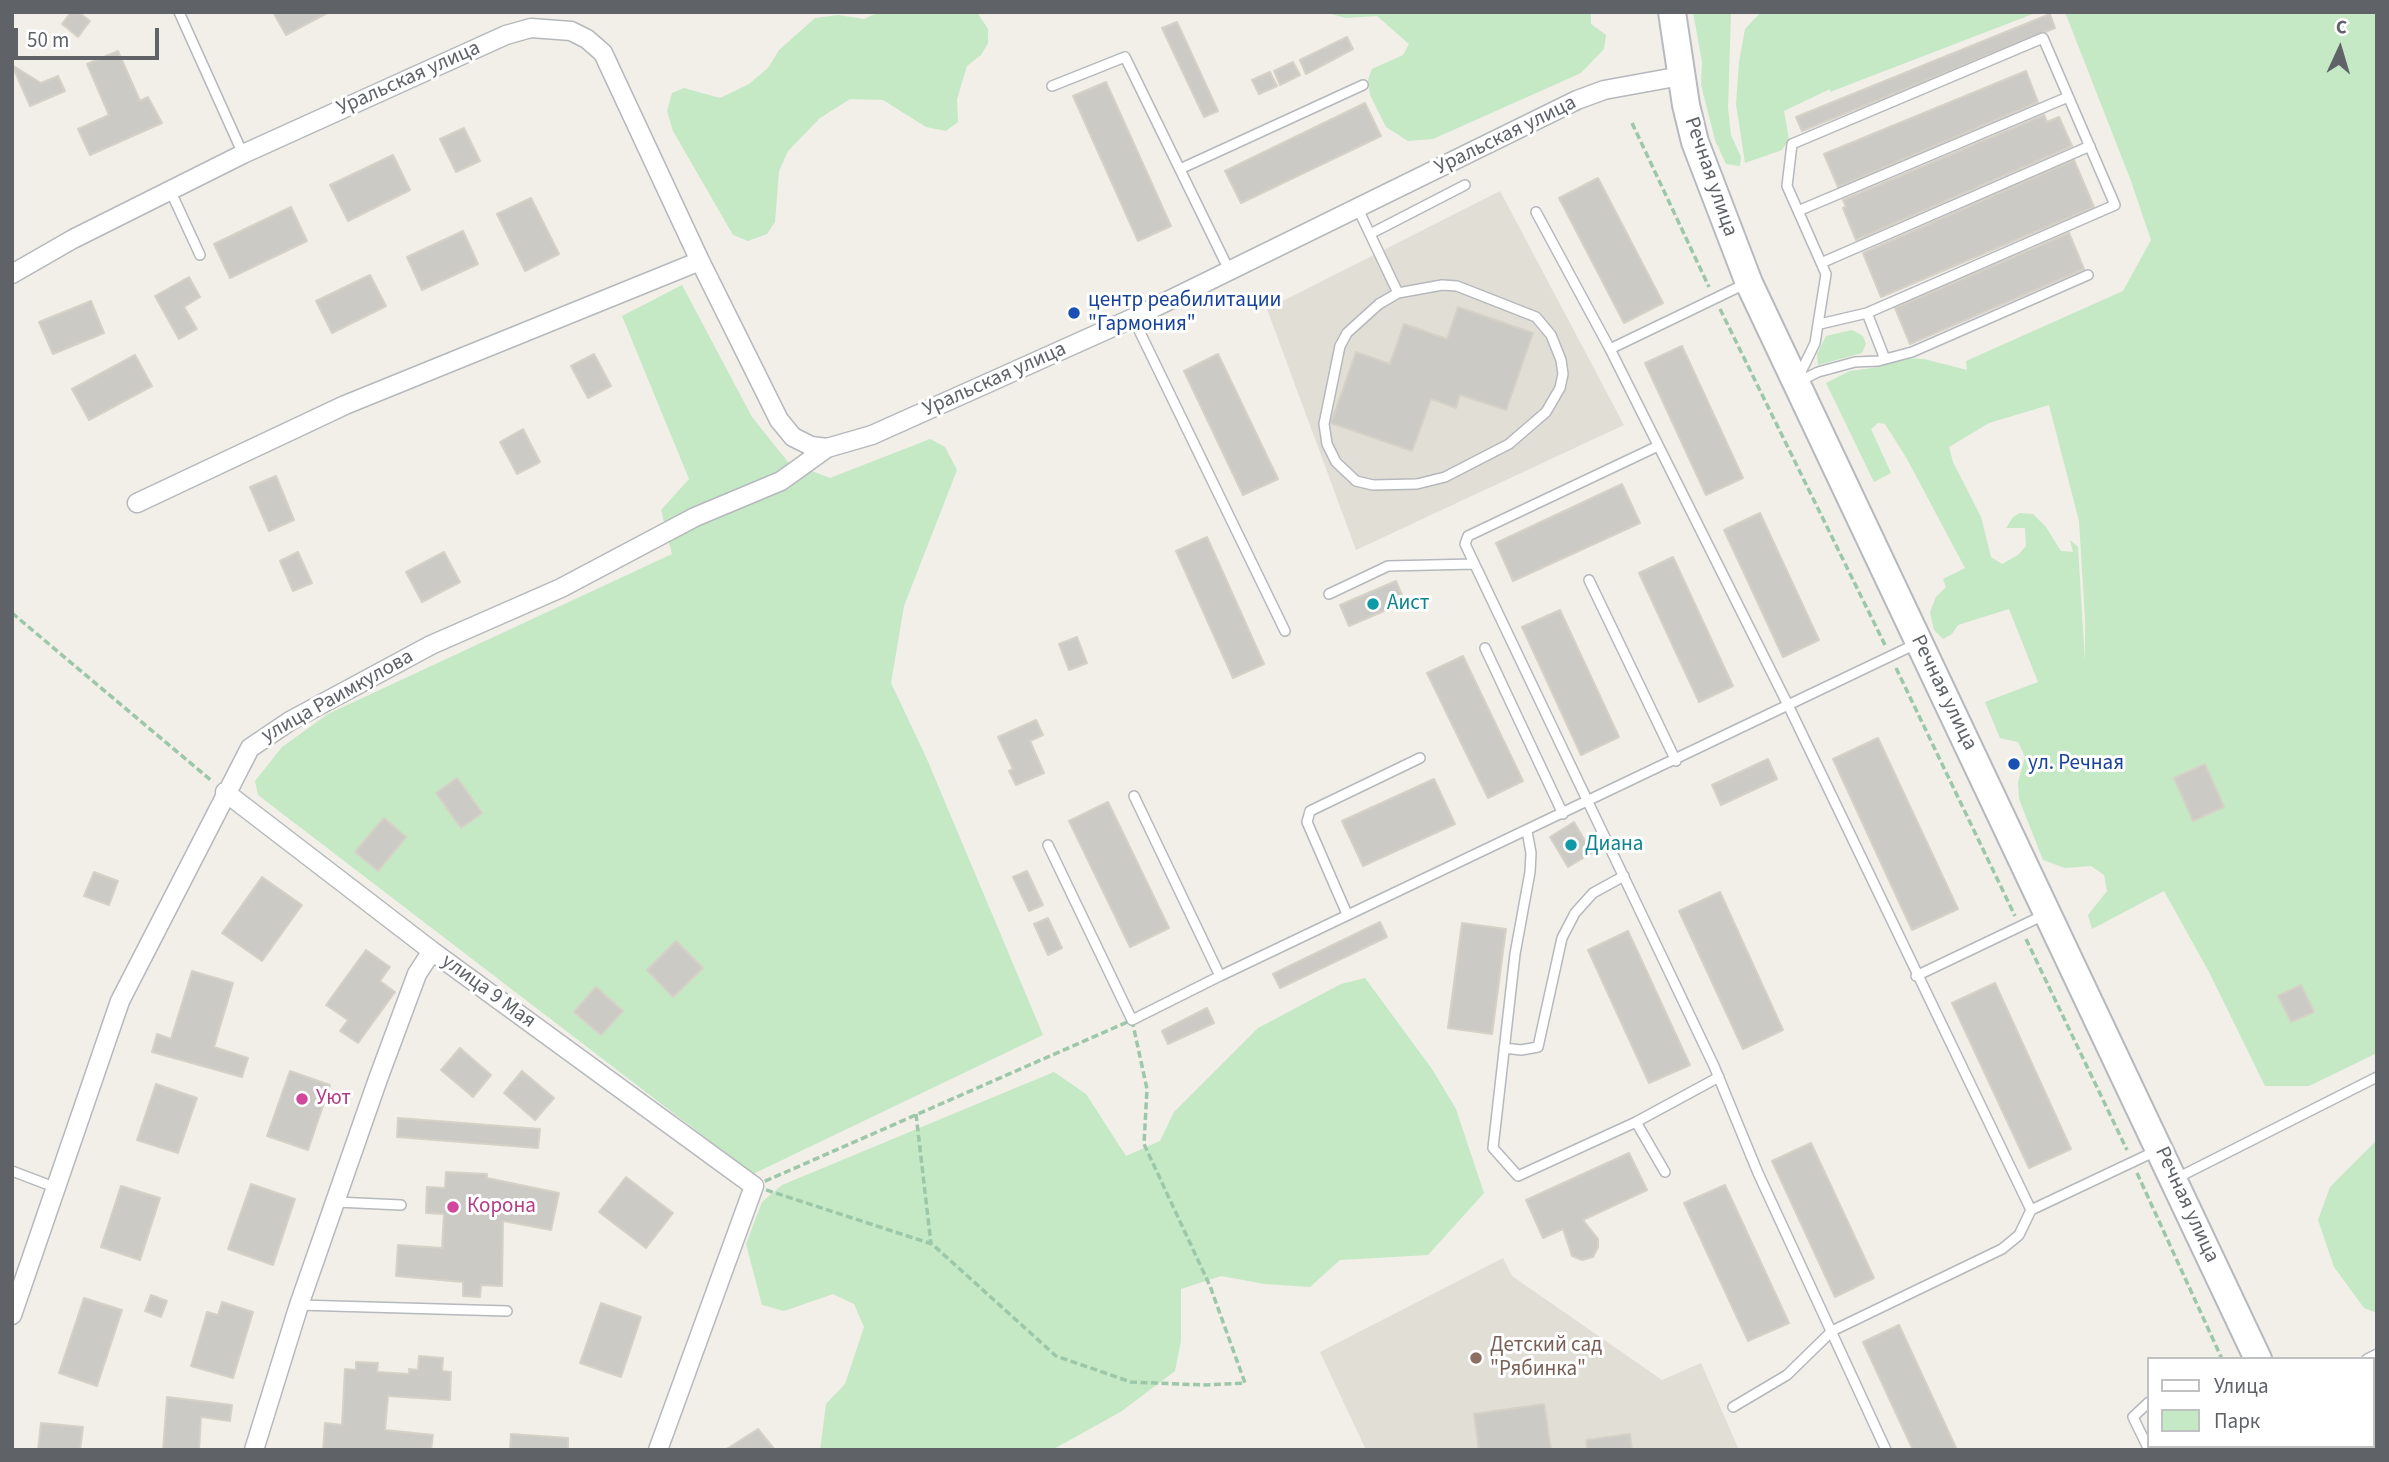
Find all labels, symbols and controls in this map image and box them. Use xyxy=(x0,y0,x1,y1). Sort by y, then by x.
scale bar xyxy=(18,14,163,58)
north arrow xyxy=(2305,14,2375,84)
text: С xyxy=(2335,14,2348,41)
text: 50 m xyxy=(27,25,69,55)
street label: Уральская улица xyxy=(334,36,484,122)
street label: Уральская улица xyxy=(1431,91,1581,181)
street label: Речная улица xyxy=(1678,114,1742,240)
place label: центр реабилитации "Гармония" xyxy=(1088,288,1281,338)
marker: центр реабилитации "Гармония" xyxy=(1066,305,1082,321)
street label: Уральская улица xyxy=(920,337,1070,423)
place label: Аист xyxy=(1387,591,1429,617)
marker: Аист xyxy=(1365,596,1381,612)
street label: Речная улица xyxy=(1904,631,1982,755)
street label: улица Раимкулова xyxy=(258,645,418,749)
place label: ул. Речная xyxy=(2028,751,2124,777)
marker: ул. Речная xyxy=(2006,756,2022,772)
place label: Диана xyxy=(1585,832,1643,858)
marker: Диана xyxy=(1563,837,1579,853)
street label: улица 9 Мая xyxy=(436,949,540,1035)
place label: Уют xyxy=(316,1086,351,1112)
marker: Уют xyxy=(294,1091,310,1107)
street label: Речная улица xyxy=(2148,1143,2224,1267)
place label: Корона xyxy=(467,1194,536,1220)
marker: Корона xyxy=(445,1199,461,1215)
place label: Детский сад "Рябинка" xyxy=(1490,1333,1602,1383)
marker: Детский сад "Рябинка" xyxy=(1468,1350,1484,1366)
legend xyxy=(2148,1357,2375,1448)
text: Улица xyxy=(2214,1371,2269,1401)
text: Парк xyxy=(2214,1406,2260,1436)

